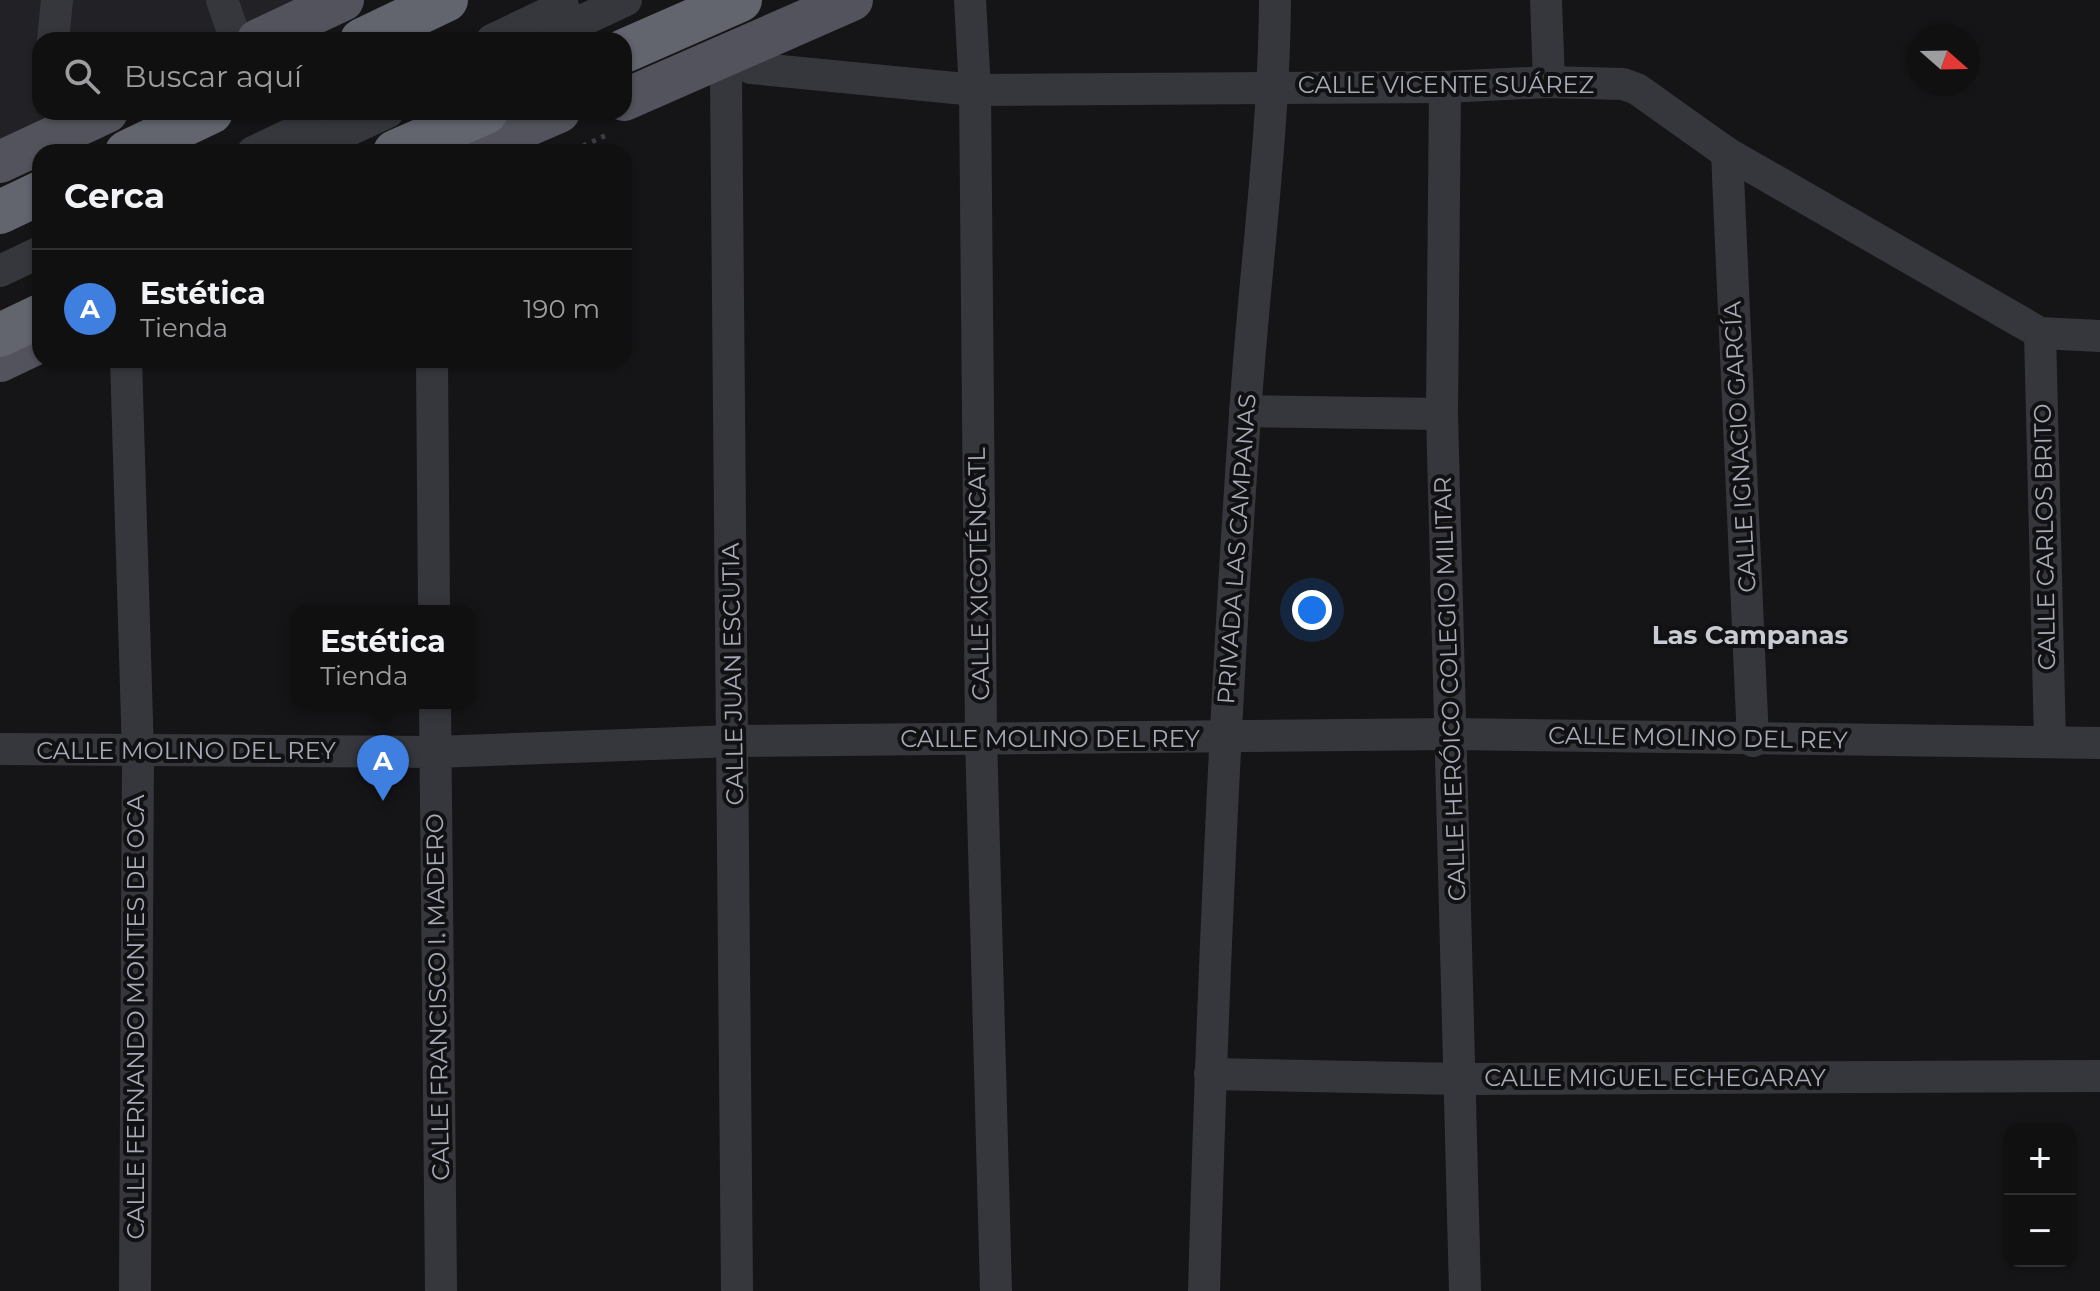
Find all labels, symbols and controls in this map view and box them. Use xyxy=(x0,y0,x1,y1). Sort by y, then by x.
north arrow xyxy=(1908,24,1980,96)
search box xyxy=(32,32,632,120)
icon: search xyxy=(60,54,104,98)
text: Buscar aquí xyxy=(124,58,302,95)
street label: CALLE VICENTE SUÁREZ xyxy=(1298,70,1594,99)
text: Cerca xyxy=(64,175,165,217)
text: Estética xyxy=(140,275,266,312)
text: A xyxy=(80,293,100,325)
text: 190 m xyxy=(523,293,600,325)
street label: CALLE IGNACIO GARCÍA xyxy=(1717,300,1762,594)
text: Tienda xyxy=(140,312,228,344)
street label: PRIVADA LAS CAMPANAS xyxy=(1211,393,1262,705)
street label: CALLE CARLOS BRITO xyxy=(2028,403,2061,671)
street label: CALLE XICOTÉNCATL xyxy=(962,447,995,701)
street label: CALLE HERÓICO COLEGIO MILITAR xyxy=(1428,476,1471,902)
street label: CALLE JUAN ESCUTIA xyxy=(716,542,749,806)
your location xyxy=(1292,590,1332,630)
popup xyxy=(291,605,475,709)
district label: Las Campanas xyxy=(1652,619,1848,651)
text: Estética xyxy=(320,623,446,660)
text: Tienda xyxy=(320,660,408,692)
street label: CALLE MOLINO DEL REY xyxy=(1548,720,1849,755)
street label: CALLE MOLINO DEL REY xyxy=(900,724,1201,753)
pin: A xyxy=(357,735,409,801)
street label: CALLE MOLINO DEL REY xyxy=(36,736,337,765)
street label: CALLE FERNANDO MONTES DE OCA xyxy=(121,794,150,1240)
street label: CALLE FRANCISCO I. MADERO xyxy=(420,813,455,1181)
street label: CALLE MIGUEL ECHEGARAY xyxy=(1484,1063,1827,1092)
map controls xyxy=(2004,1123,2076,1267)
button: + xyxy=(2004,1123,2076,1195)
button: − xyxy=(2004,1195,2076,1267)

